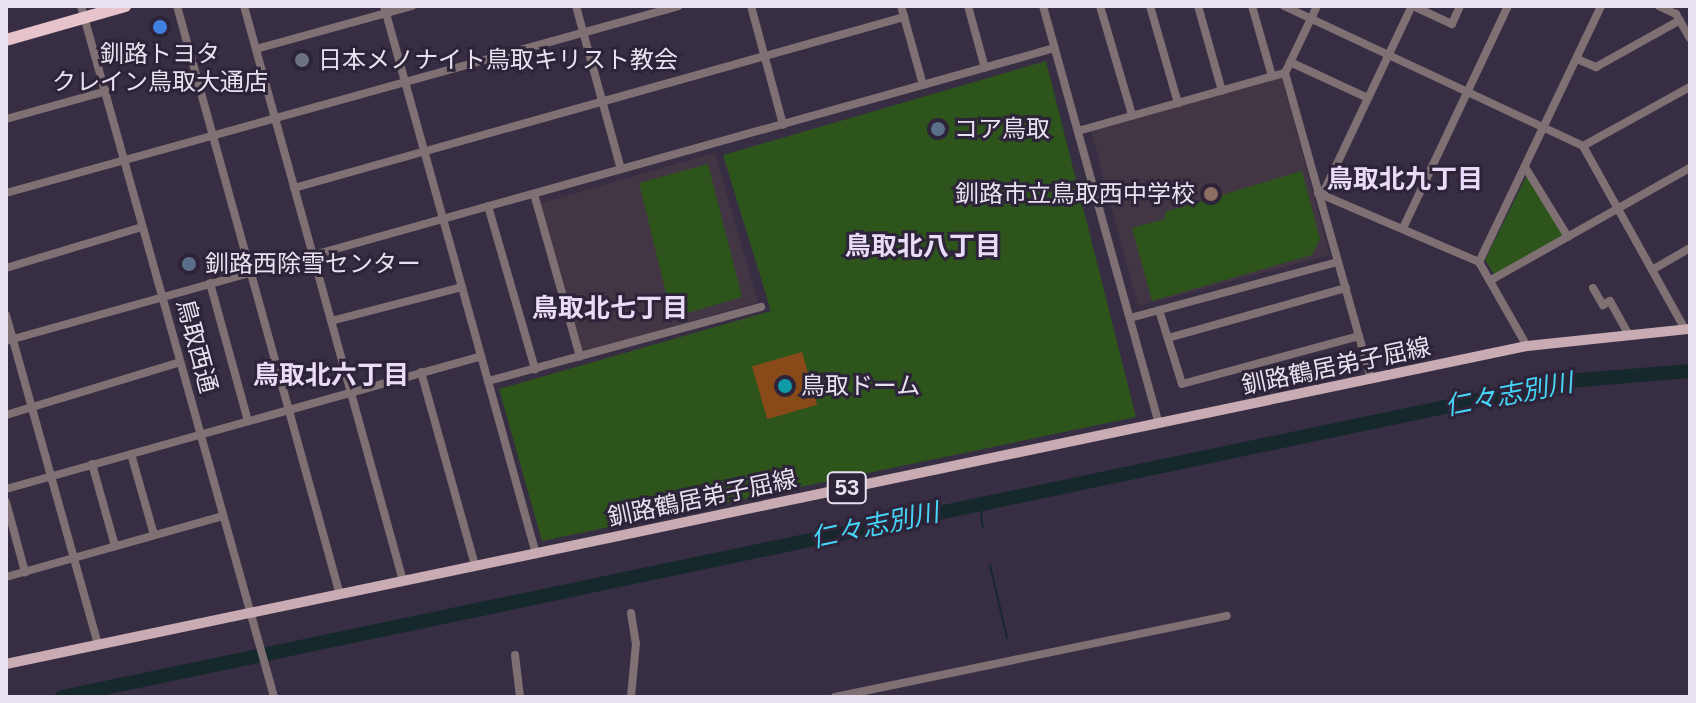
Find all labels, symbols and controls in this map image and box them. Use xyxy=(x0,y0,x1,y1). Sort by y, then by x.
marker: 釧路トヨタ クレイン鳥取大通店 xyxy=(151,18,169,36)
place label: 釧路トヨタ クレイン鳥取大通店 xyxy=(52,40,268,96)
place label: 日本メノナイト鳥取キリスト教会 xyxy=(318,46,678,74)
marker: 日本メノナイト鳥取キリスト教会 xyxy=(293,51,311,69)
place label: コア鳥取 xyxy=(954,115,1050,143)
marker: コア鳥取 xyxy=(929,120,947,138)
district label: 鳥取北九丁目 xyxy=(1327,164,1483,196)
place label: 釧路市立鳥取西中学校 xyxy=(955,180,1195,208)
marker: 釧路市立鳥取西中学校 xyxy=(1202,185,1220,203)
district label: 鳥取北八丁目 xyxy=(845,231,1001,263)
place label: 釧路西除雪センター xyxy=(205,250,421,278)
marker: 釧路西除雪センター xyxy=(180,255,198,273)
district label: 鳥取北七丁目 xyxy=(532,293,688,325)
street label: 鳥取西通 xyxy=(171,296,223,396)
street label: 釧路鶴居弟子屈線 xyxy=(1239,332,1433,400)
district label: 鳥取北六丁目 xyxy=(253,360,409,392)
water label: 仁々志別川 xyxy=(1442,367,1576,423)
place label: 鳥取ドーム xyxy=(801,372,921,400)
marker: 鳥取ドーム xyxy=(776,377,794,395)
street label: 釧路鶴居弟子屈線 xyxy=(605,464,799,532)
road number: 53 xyxy=(825,470,869,506)
water label: 仁々志別川 xyxy=(808,497,942,555)

